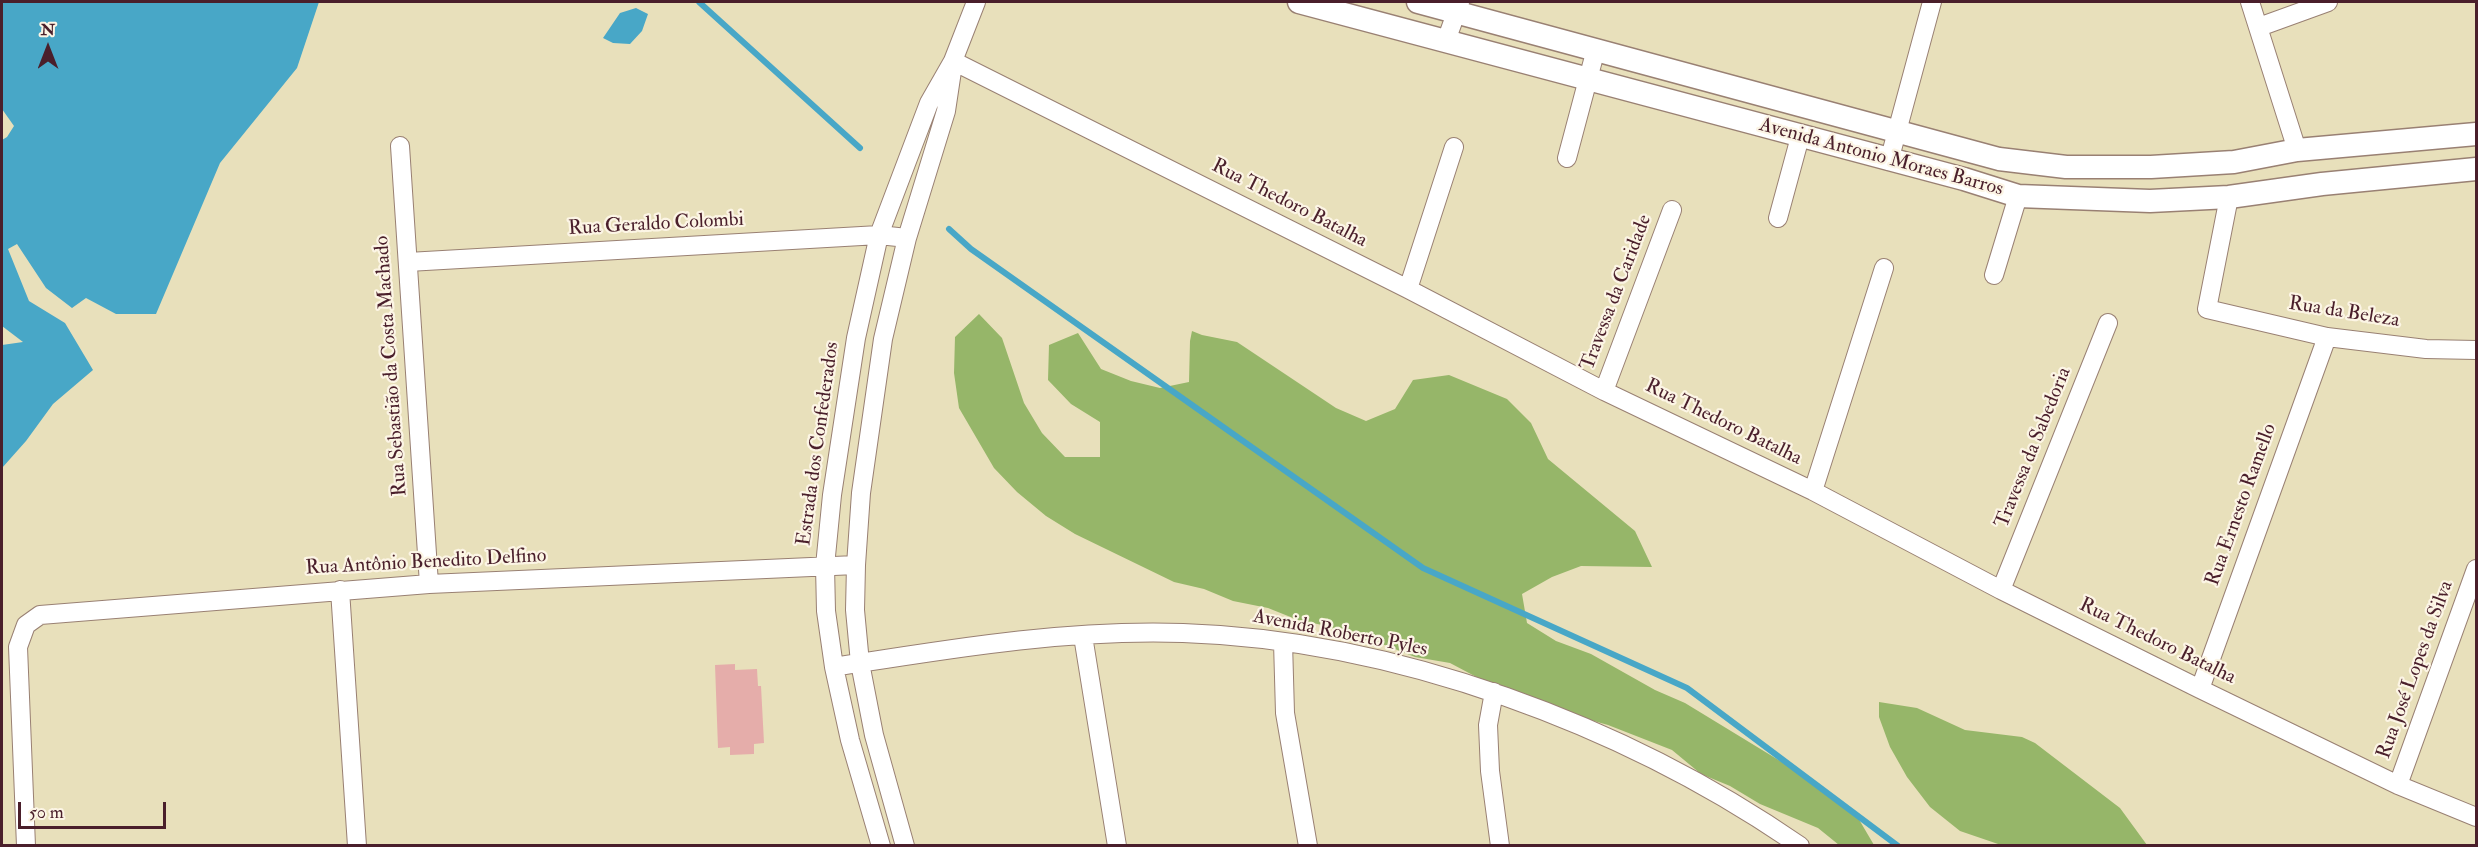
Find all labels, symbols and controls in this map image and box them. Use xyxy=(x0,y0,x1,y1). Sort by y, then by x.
north arrow xyxy=(18,18,78,78)
text: N xyxy=(41,20,55,40)
street label: Avenida Antonio Moraes Barros xyxy=(1756,114,2006,202)
street label: Rua Thedoro Batalha xyxy=(1207,154,1371,254)
street label: Rua Geraldo Colombi xyxy=(568,208,744,242)
street label: Travessa da Caridade xyxy=(1576,212,1658,374)
street label: Rua Sebastião da Costa Machado xyxy=(371,235,413,497)
street label: Rua da Beleza xyxy=(2287,292,2401,334)
street label: Estrada dos Confederados xyxy=(793,340,845,548)
street label: Travessa da Sabedoria xyxy=(1991,364,2077,532)
street label: Rua Thedoro Batalha xyxy=(1641,375,1805,471)
street label: Rua Ernesto Ramello xyxy=(2202,421,2282,589)
street label: Rua Antônio Benedito Delfino xyxy=(305,545,547,581)
street label: Rua José Lopes da Silva xyxy=(2373,578,2459,762)
street label: Rua Thedoro Batalha xyxy=(2075,594,2239,690)
street label: Avenida Roberto Pyles xyxy=(1251,605,1429,663)
scale bar xyxy=(21,790,170,828)
text: 50 m xyxy=(29,801,64,824)

